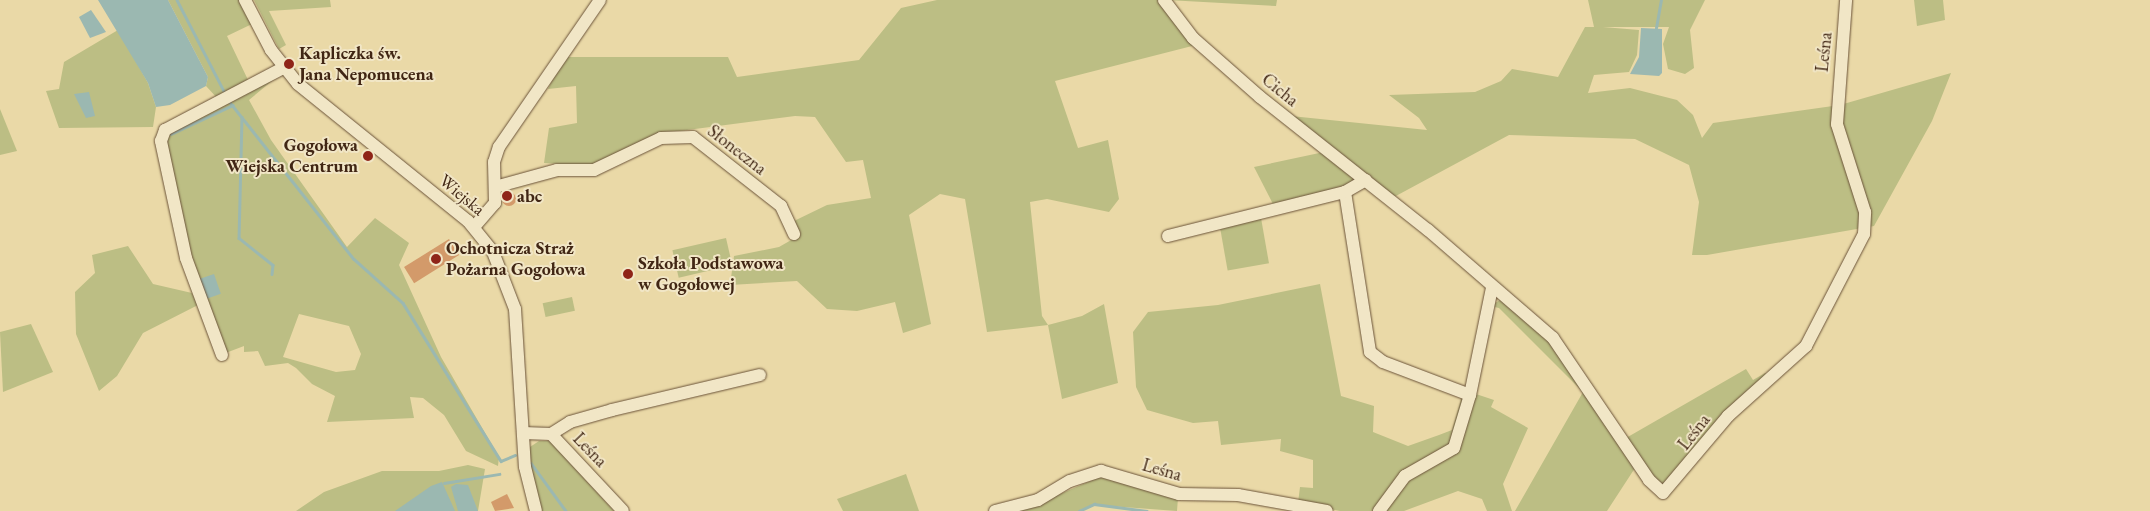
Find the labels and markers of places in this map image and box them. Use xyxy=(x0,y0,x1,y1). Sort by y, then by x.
place label: Kapliczka św. Jana Nepomucena xyxy=(299,43,434,86)
marker: Kapliczka św. Jana Nepomucena xyxy=(283,58,295,70)
place label: Gogołowa Wiejska Centrum xyxy=(225,135,358,178)
marker: Gogołowa Wiejska Centrum xyxy=(362,150,374,162)
place label: abc xyxy=(517,185,542,207)
marker: abc xyxy=(501,190,513,202)
place label: Ochotnicza Straż Pożarna Gogołowa xyxy=(446,238,585,280)
marker: Ochotnicza Straż Pożarna Gogołowa xyxy=(430,253,442,265)
place label: Szkoła Podstawowa w Gogołowej xyxy=(638,253,783,296)
marker: Szkoła Podstawowa w Gogołowej xyxy=(622,268,634,280)

